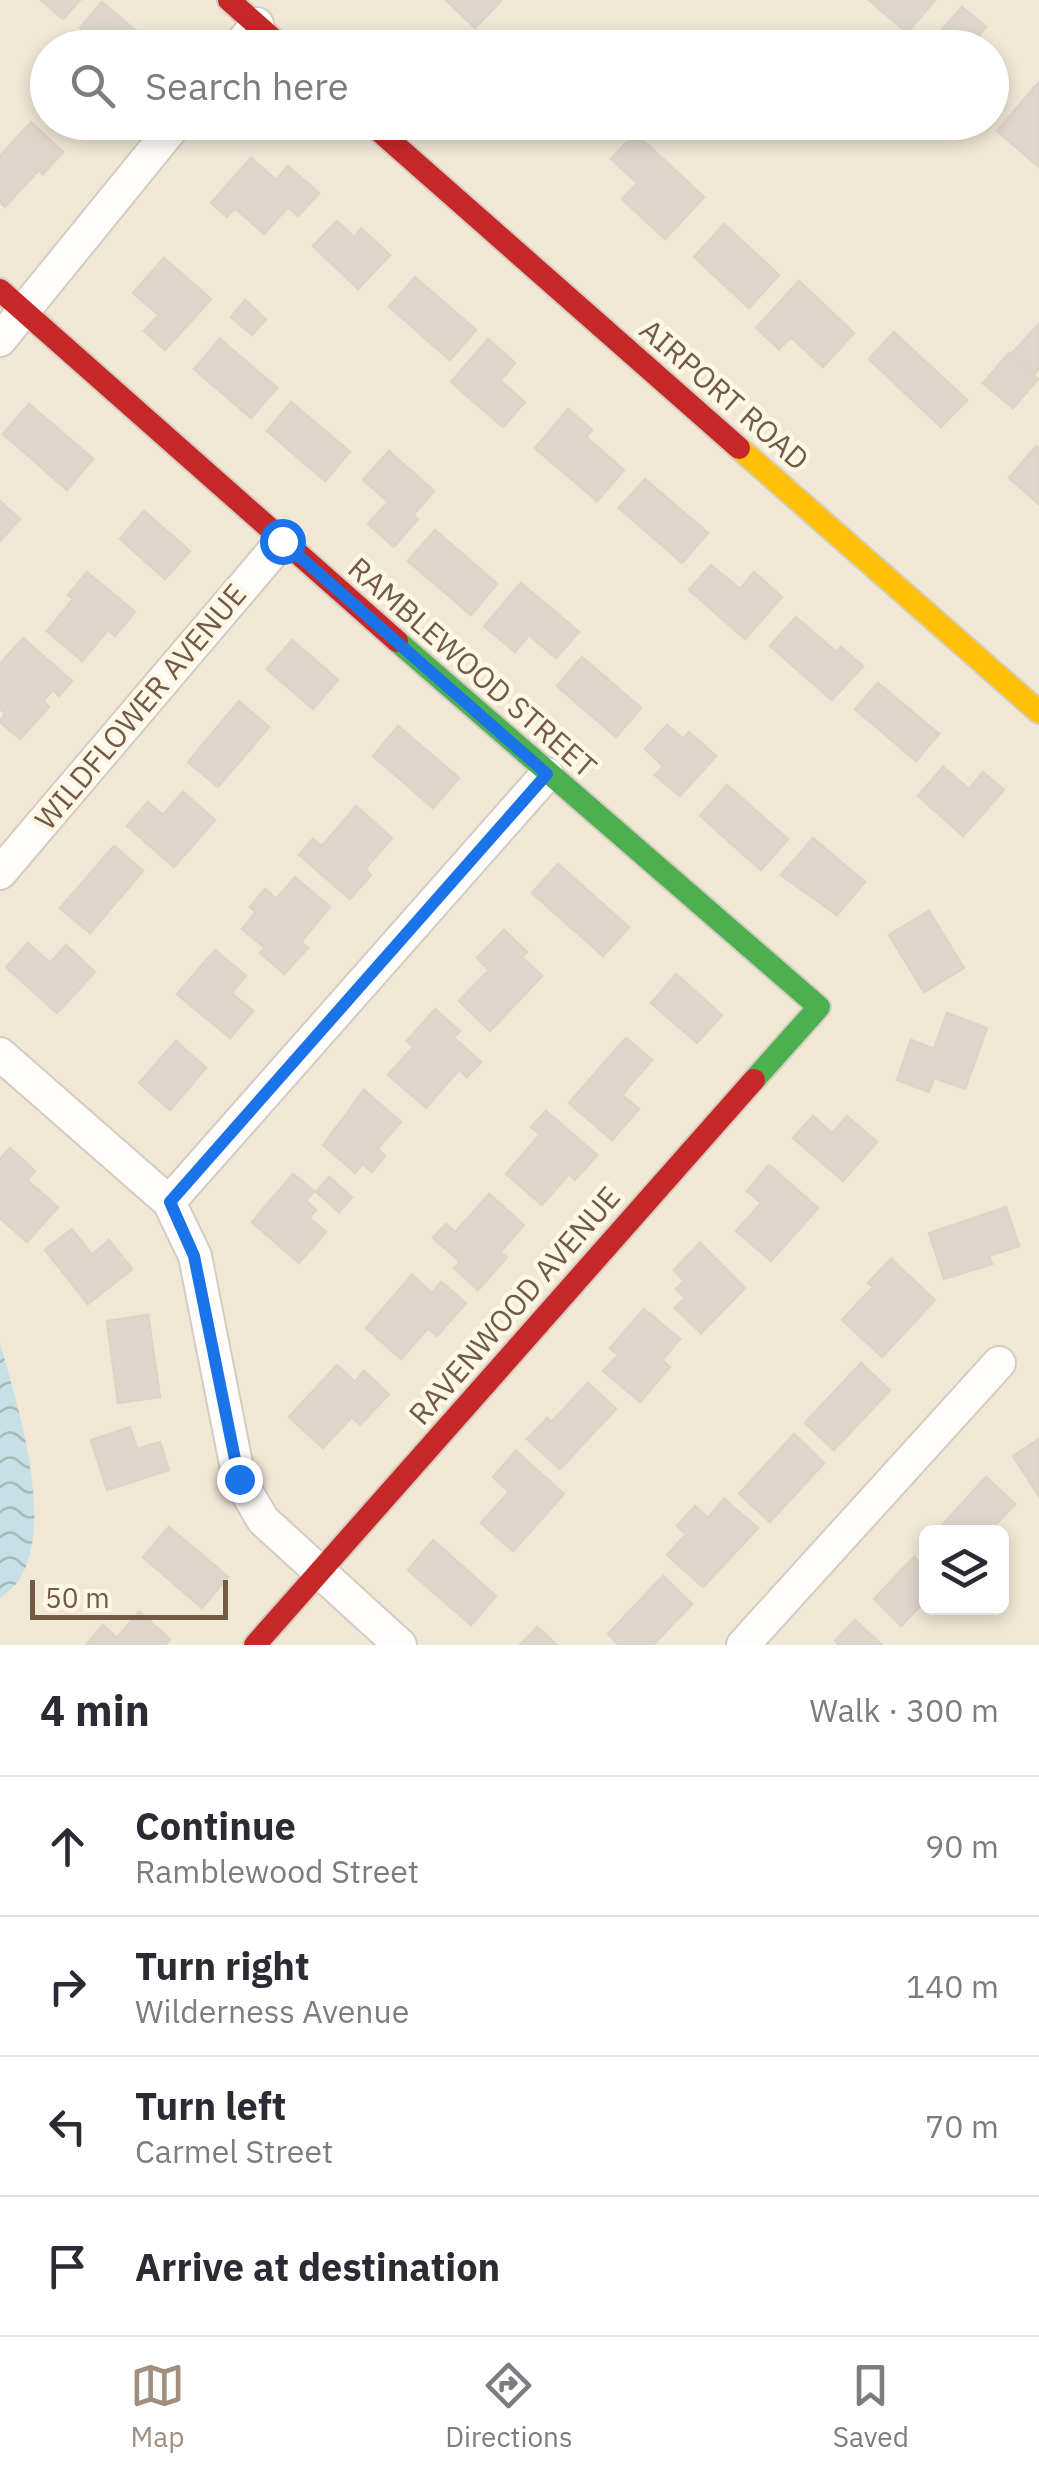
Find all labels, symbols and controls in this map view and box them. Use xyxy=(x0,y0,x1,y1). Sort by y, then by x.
search box xyxy=(30,30,1009,140)
icon: search xyxy=(65,58,120,113)
text: Search here xyxy=(145,61,349,110)
street label: AIRPORT ROAD xyxy=(632,310,818,478)
route start xyxy=(260,519,306,565)
street label: RAMBLEWOOD STREET xyxy=(341,548,605,786)
street label: WILDFLOWER AVENUE xyxy=(25,575,254,837)
street label: RAVENWOOD AVENUE xyxy=(400,1178,628,1432)
route end xyxy=(217,1457,263,1503)
map controls xyxy=(919,1525,1009,1615)
button: layers xyxy=(919,1525,1009,1615)
scale bar xyxy=(30,1575,228,1620)
text: 50 m xyxy=(45,1579,110,1616)
text: 4 min xyxy=(40,1683,150,1738)
text: Walk · 300 m xyxy=(810,1689,999,1731)
text: Continue xyxy=(135,1801,296,1850)
icon: ahead xyxy=(40,1819,95,1874)
text: 90 m xyxy=(925,1825,999,1867)
text: Ramblewood Street xyxy=(135,1850,419,1892)
text: Turn right xyxy=(135,1941,310,1990)
icon: right xyxy=(40,1959,95,2014)
text: 140 m xyxy=(906,1965,999,2007)
text: Wilderness Avenue xyxy=(135,1990,409,2032)
text: Turn left xyxy=(135,2081,286,2130)
icon: left xyxy=(40,2099,95,2154)
text: 70 m xyxy=(925,2105,999,2147)
text: Carmel Street xyxy=(135,2130,333,2172)
icon: arrive xyxy=(40,2239,95,2294)
text: Arrive at destination xyxy=(135,2242,500,2291)
tab: Map xyxy=(130,2358,185,2455)
tab: Directions xyxy=(445,2358,573,2455)
tab: Saved xyxy=(833,2358,909,2455)

